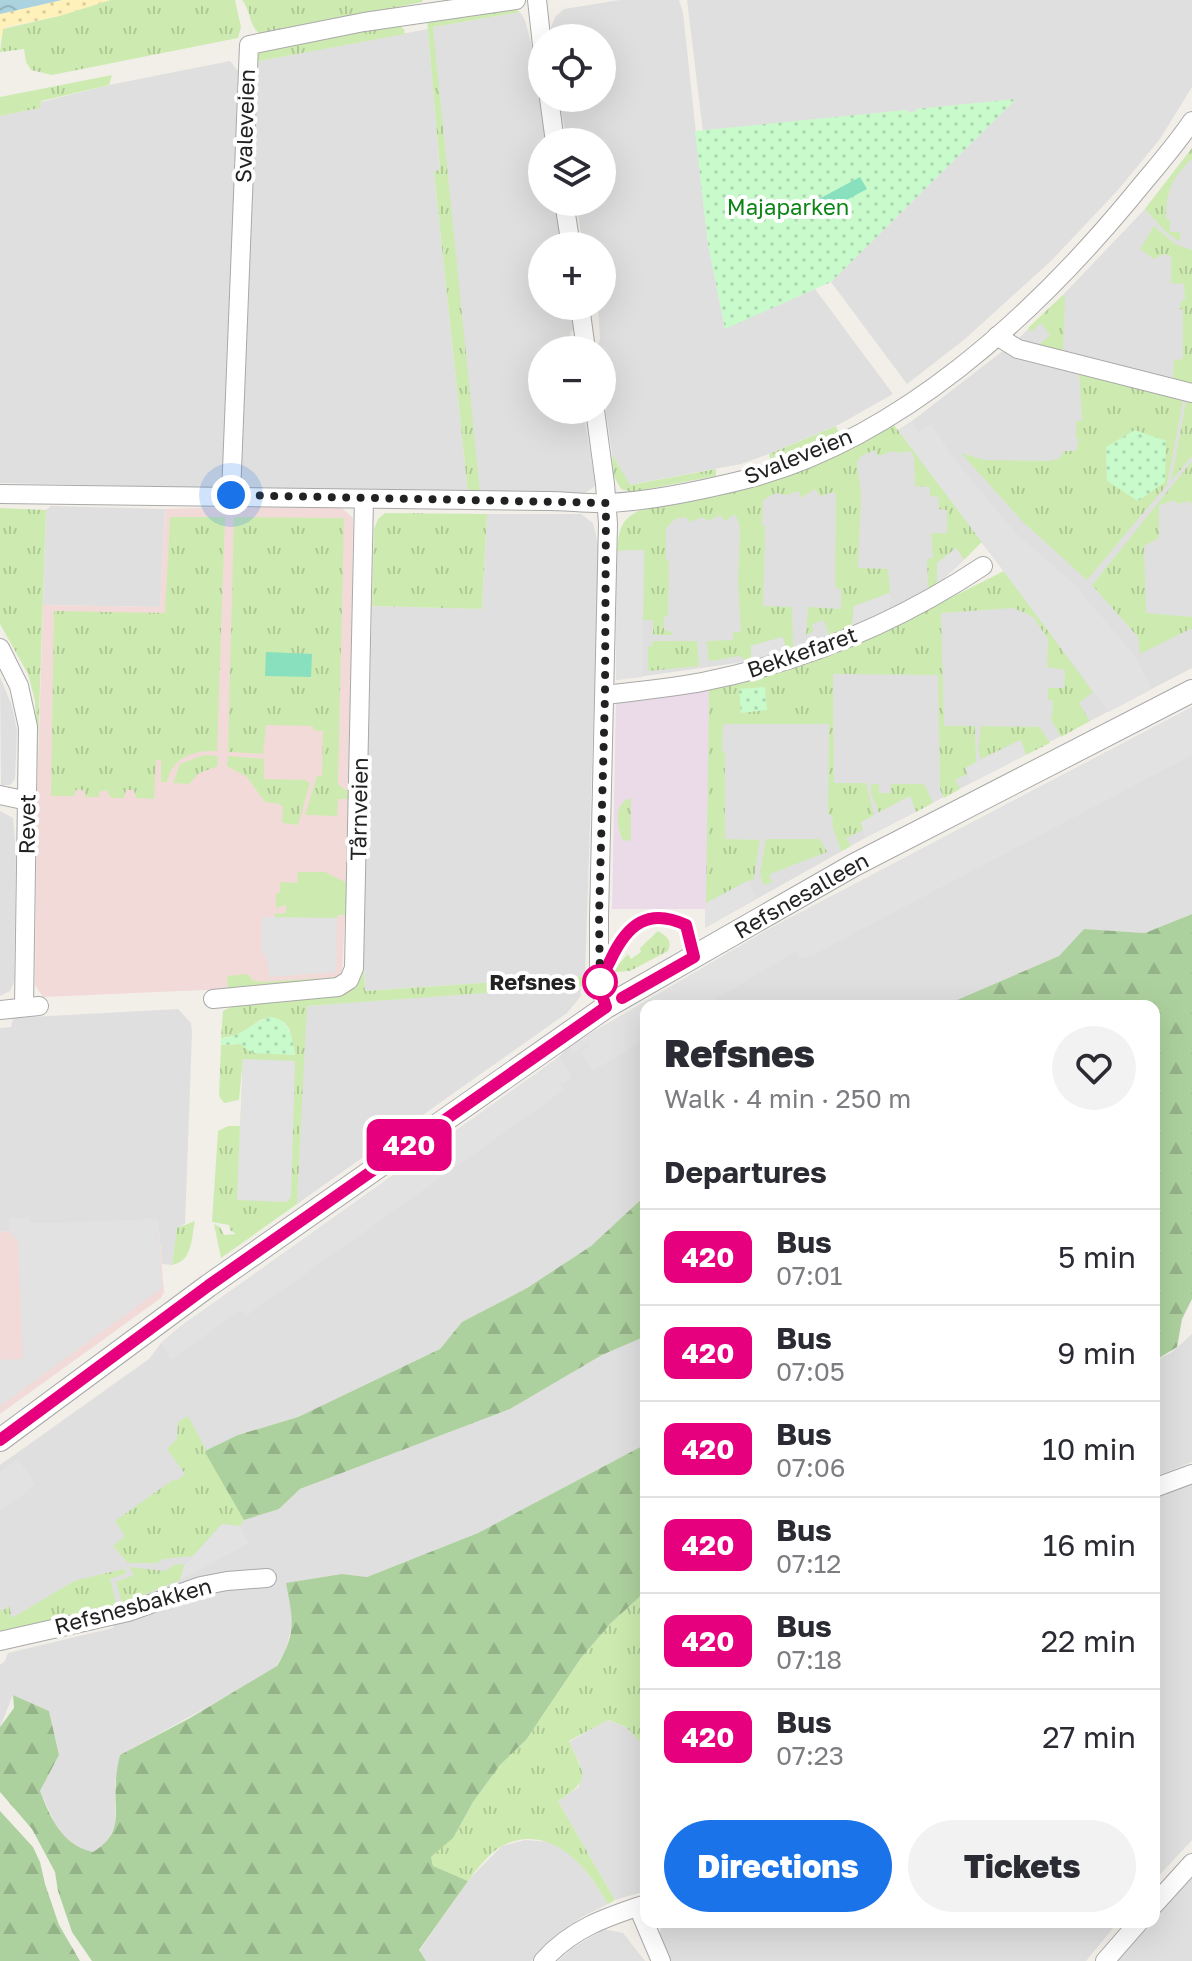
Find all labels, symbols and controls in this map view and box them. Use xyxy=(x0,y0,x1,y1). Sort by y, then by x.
map controls xyxy=(528,24,616,424)
button: locate xyxy=(528,24,616,112)
street label: Svaleveien xyxy=(229,69,260,183)
button: layers xyxy=(528,128,616,216)
park label: Majaparken xyxy=(727,193,849,220)
button: + xyxy=(528,232,616,320)
button: − xyxy=(528,336,616,424)
street label: Svaleveien xyxy=(740,422,856,489)
your location xyxy=(211,475,251,515)
street label: Bekkefaret xyxy=(743,620,860,683)
street label: Tårnveien xyxy=(344,757,373,861)
street label: Revet xyxy=(12,794,41,854)
street label: Refsnesalleen xyxy=(729,846,873,944)
marker: Refsnes xyxy=(583,965,617,999)
place label: Refsnes xyxy=(489,968,576,995)
button: heart xyxy=(1052,1026,1136,1110)
text: Refsnes xyxy=(664,1030,815,1075)
text: Walk · 4 min · 250 m xyxy=(664,1083,911,1114)
line badge: 420 xyxy=(363,1119,455,1171)
text: 420 xyxy=(383,1128,435,1161)
text: Departures xyxy=(664,1154,827,1190)
text: Bus xyxy=(776,1224,832,1260)
text: 5 min xyxy=(1058,1239,1136,1275)
text: 420 xyxy=(682,1240,734,1273)
text: 07:01 xyxy=(776,1260,842,1291)
text: Bus xyxy=(776,1320,832,1356)
text: 9 min xyxy=(1057,1335,1136,1371)
text: 420 xyxy=(682,1336,734,1369)
text: 07:05 xyxy=(776,1356,845,1387)
text: Bus xyxy=(776,1416,832,1452)
text: 10 min xyxy=(1042,1431,1136,1467)
text: 420 xyxy=(682,1432,734,1465)
text: 07:06 xyxy=(776,1452,846,1483)
text: Bus xyxy=(776,1512,832,1548)
text: 16 min xyxy=(1043,1527,1136,1563)
text: 420 xyxy=(682,1528,734,1561)
text: 07:12 xyxy=(776,1548,841,1579)
street label: Refsnesbakken xyxy=(51,1572,214,1639)
text: Bus xyxy=(776,1608,832,1644)
text: 22 min xyxy=(1041,1623,1136,1659)
text: 420 xyxy=(682,1624,734,1657)
text: 07:18 xyxy=(776,1644,842,1675)
text: Bus xyxy=(776,1704,832,1740)
text: 27 min xyxy=(1042,1719,1136,1755)
text: 420 xyxy=(682,1720,734,1753)
text: 07:23 xyxy=(776,1740,844,1771)
button: Directions xyxy=(664,1820,892,1912)
button: Tickets xyxy=(908,1820,1136,1912)

